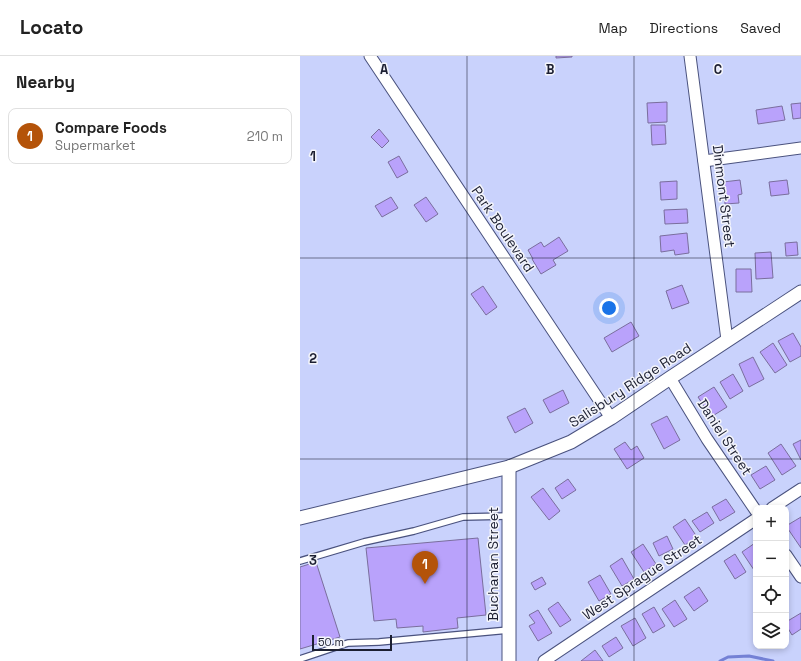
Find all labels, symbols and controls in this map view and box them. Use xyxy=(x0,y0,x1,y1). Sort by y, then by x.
text: Locato xyxy=(20,15,83,40)
text: Map xyxy=(598,19,628,37)
text: Directions xyxy=(650,19,718,37)
text: Saved xyxy=(740,19,781,37)
text: A xyxy=(380,61,389,78)
text: B xyxy=(546,61,555,78)
text: C xyxy=(714,61,722,78)
text: Nearby xyxy=(16,71,75,93)
text: Compare Foods xyxy=(55,118,167,137)
text: 1 xyxy=(27,128,33,145)
text: 210 m xyxy=(247,128,283,145)
text: Supermarket xyxy=(55,137,136,154)
street label: Dinmont Street xyxy=(709,144,739,248)
text: 1 xyxy=(310,148,316,165)
street label: Park Boulevard xyxy=(468,182,538,276)
your location xyxy=(599,298,619,318)
street label: Salisbury Ridge Road xyxy=(565,339,695,431)
text: 2 xyxy=(309,350,317,367)
street label: Daniel Street xyxy=(694,395,756,479)
map controls xyxy=(753,505,789,649)
button: + xyxy=(753,505,789,541)
street label: Buchanan Street xyxy=(484,507,502,621)
street label: West Sprague Street xyxy=(579,530,705,624)
button: − xyxy=(753,541,789,577)
pin: 1 xyxy=(412,551,438,584)
text: 3 xyxy=(309,552,317,569)
button: locate xyxy=(753,577,789,613)
button: layers xyxy=(753,613,789,649)
scale bar xyxy=(312,633,392,652)
text: 50 m xyxy=(318,635,344,649)

